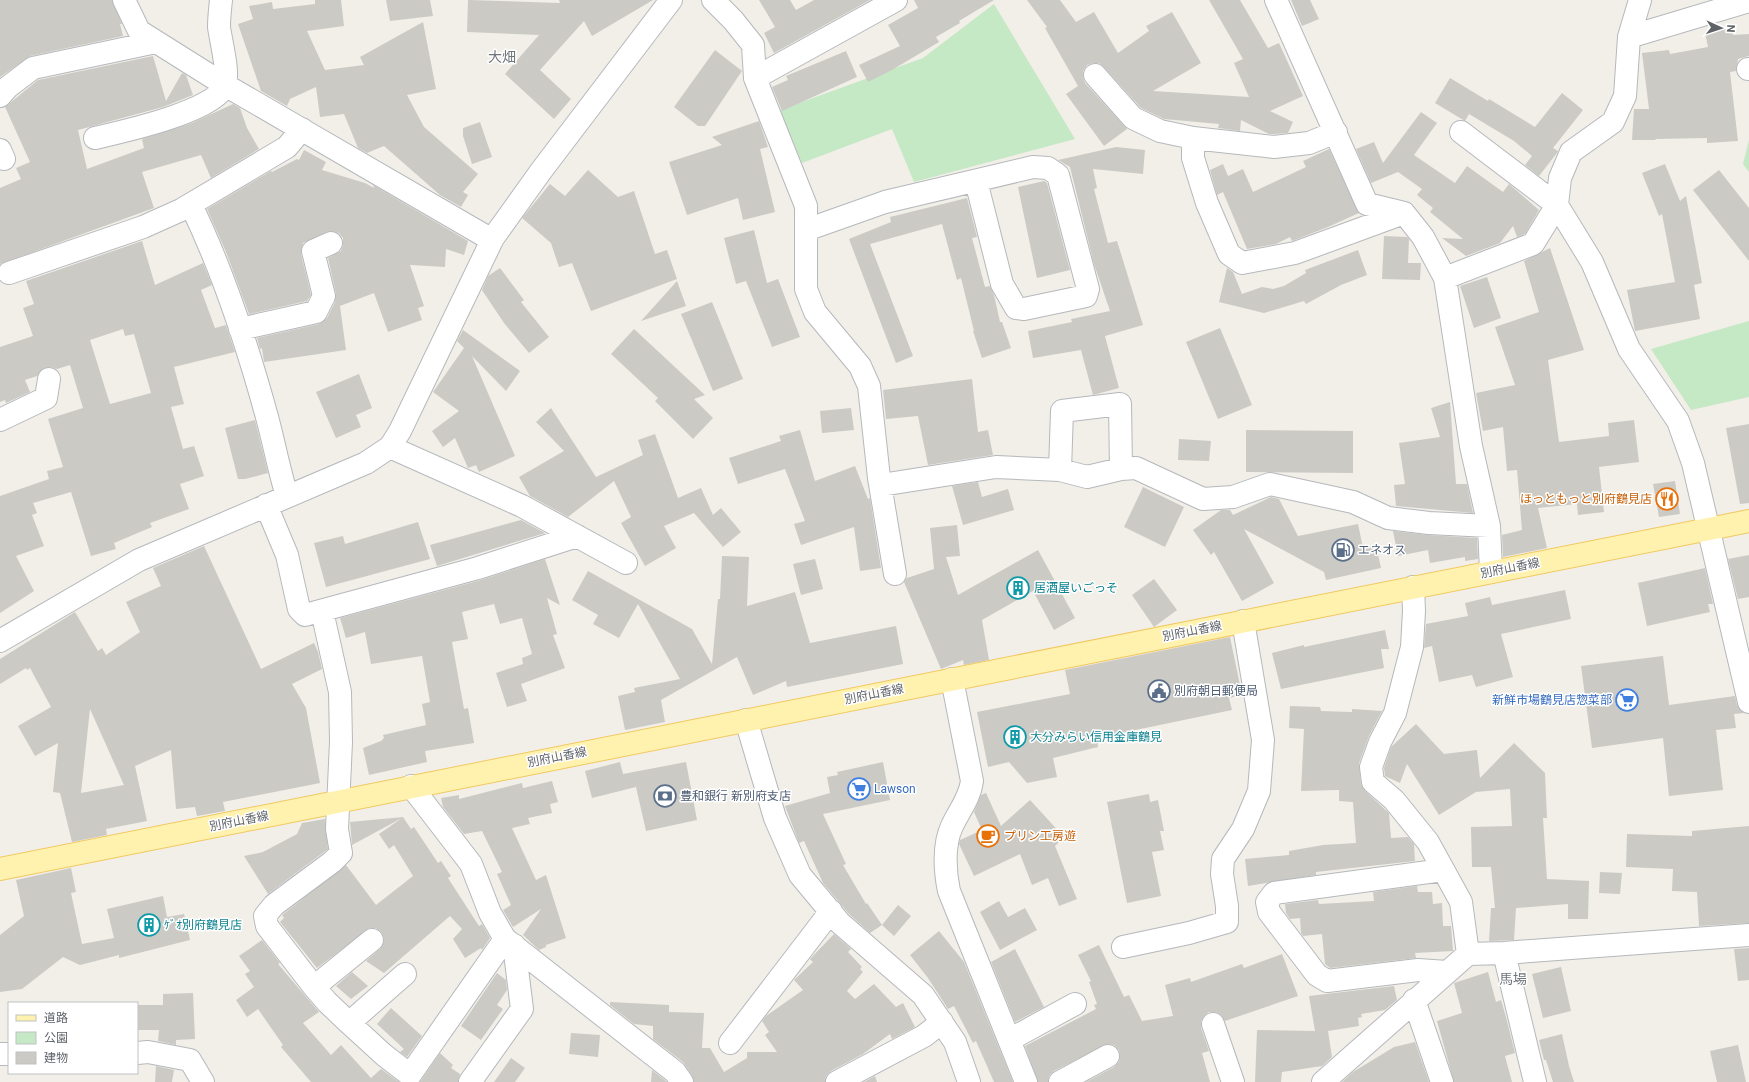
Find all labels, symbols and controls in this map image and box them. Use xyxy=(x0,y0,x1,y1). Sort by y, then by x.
north arrow xyxy=(1701,8,1741,48)
text: N xyxy=(1724,24,1737,33)
district label: 大畑 xyxy=(488,49,516,65)
restaurant icon: ほっともっと別府鶴見店 xyxy=(1654,486,1680,512)
place label: ほっともっと別府鶴見店 xyxy=(1520,492,1652,506)
fuel station icon: エネオス xyxy=(1330,537,1356,563)
place label: エネオス xyxy=(1358,543,1406,557)
street label: 別府山香線 xyxy=(1479,555,1541,581)
building icon: 居酒屋いごっそ xyxy=(1005,575,1031,601)
place label: 居酒屋いごっそ xyxy=(1034,581,1118,595)
street label: 別府山香線 xyxy=(1161,618,1223,644)
public building icon: 別府朝日郵便局 xyxy=(1146,678,1172,704)
street label: 別府山香線 xyxy=(843,681,905,707)
place label: 別府朝日郵便局 xyxy=(1174,684,1258,698)
supermarket icon: 新鮮市場鶴見店惣菜部 xyxy=(1614,687,1640,713)
place label: 新鮮市場鶴見店惣菜部 xyxy=(1492,693,1612,707)
building icon: 大分みらい信用金庫鶴見 xyxy=(1002,724,1028,750)
place label: 大分みらい信用金庫鶴見 xyxy=(1030,730,1162,744)
street label: 別府山香線 xyxy=(526,744,588,770)
supermarket icon: Lawson xyxy=(846,776,872,802)
place label: Lawson xyxy=(874,782,916,796)
bank icon: 豊和銀行 新別府支店 xyxy=(652,783,678,809)
place label: 豊和銀行 新別府支店 xyxy=(680,789,791,803)
street label: 別府山香線 xyxy=(208,808,270,834)
cafe icon: プリン工房遊 xyxy=(975,823,1001,849)
place label: プリン工房遊 xyxy=(1004,829,1076,843)
building icon: ｹﾞｵ別府鶴見店 xyxy=(136,912,162,938)
place label: ｹﾞｵ別府鶴見店 xyxy=(164,918,242,932)
district label: 馬場 xyxy=(1499,971,1527,987)
legend xyxy=(8,1002,138,1074)
text: 道路 xyxy=(44,1011,68,1025)
text: 公園 xyxy=(44,1031,68,1045)
text: 建物 xyxy=(44,1051,68,1065)

